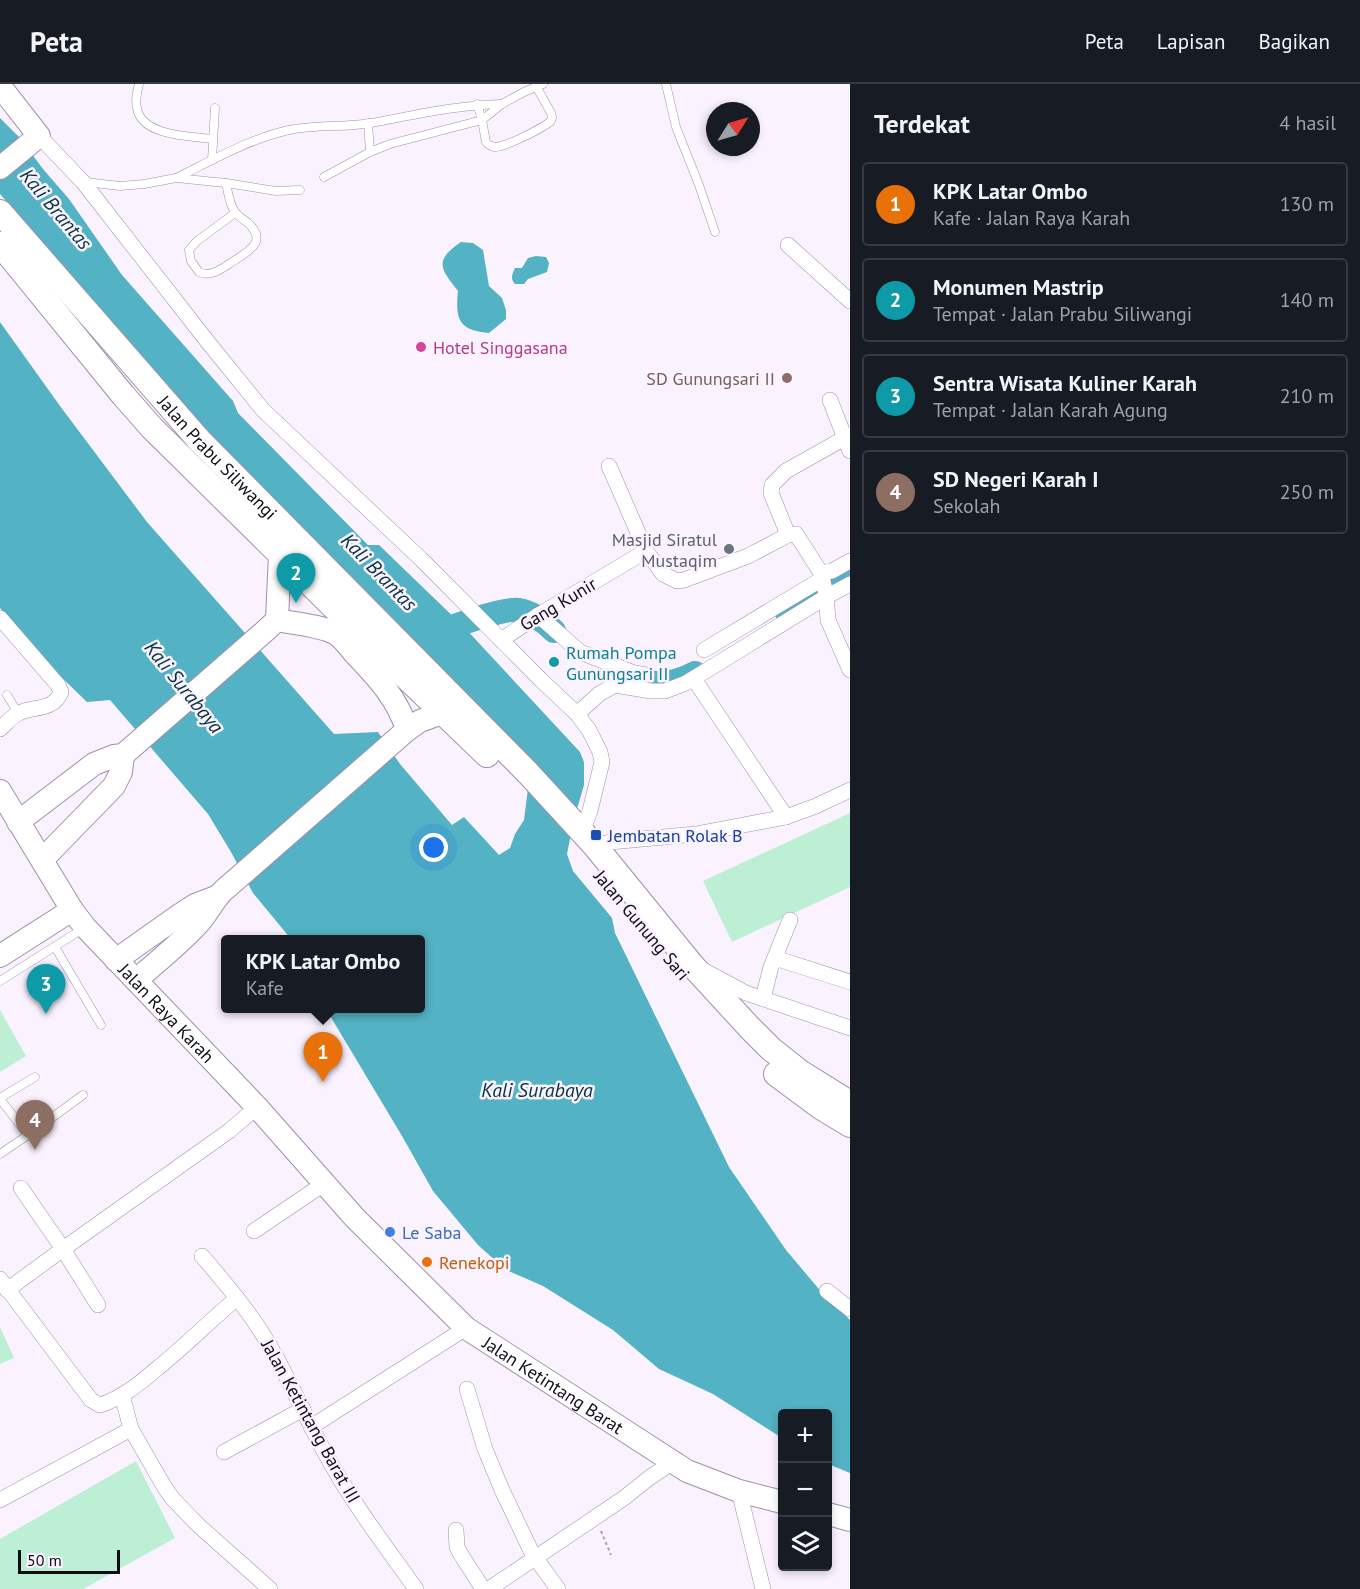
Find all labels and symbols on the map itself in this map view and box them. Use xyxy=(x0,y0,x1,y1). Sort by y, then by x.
north arrow xyxy=(706,102,760,156)
water label: Kali Brantas xyxy=(14,163,98,255)
place label: Hotel Singgasana xyxy=(433,336,568,359)
marker: Hotel Singgasana xyxy=(414,340,428,354)
place label: SD Gunungsari II xyxy=(646,367,775,390)
marker: SD Gunungsari II xyxy=(780,371,794,385)
street label: Jalan Prabu Siliwangi xyxy=(153,389,282,524)
water label: Kali Brantas xyxy=(335,528,423,616)
place label: Masjid Siratul Mustaqim xyxy=(612,528,718,572)
marker: Masjid Siratul Mustaqim xyxy=(722,542,736,556)
pin: 2 xyxy=(276,554,316,603)
street label: Gang Kunir xyxy=(516,572,600,636)
water label: Kali Surabaya xyxy=(139,635,229,739)
place label: Rumah Pompa Gunungsari II xyxy=(566,641,677,685)
marker: Rumah Pompa Gunungsari II xyxy=(547,655,561,669)
place label: Jembatan Rolak B xyxy=(607,824,742,847)
marker: Jembatan Rolak B xyxy=(589,828,603,842)
your location xyxy=(419,833,448,862)
street label: Jalan Gunung Sari xyxy=(589,864,695,985)
street label: Jalan Raya Karah xyxy=(113,957,220,1067)
pin: 3 xyxy=(26,964,66,1014)
pin: 1 xyxy=(304,1032,342,1082)
water label: Kali Surabaya xyxy=(481,1077,593,1103)
pin: 4 xyxy=(15,1100,54,1150)
place label: Le Saba xyxy=(402,1221,461,1244)
marker: Le Saba xyxy=(383,1225,397,1239)
place label: Renekopi xyxy=(439,1251,510,1274)
marker: Renekopi xyxy=(420,1255,434,1269)
street label: Jalan Ketintang Barat xyxy=(478,1330,628,1439)
street label: Jalan Ketintang Barat III xyxy=(256,1334,366,1507)
scale bar xyxy=(18,1547,120,1574)

